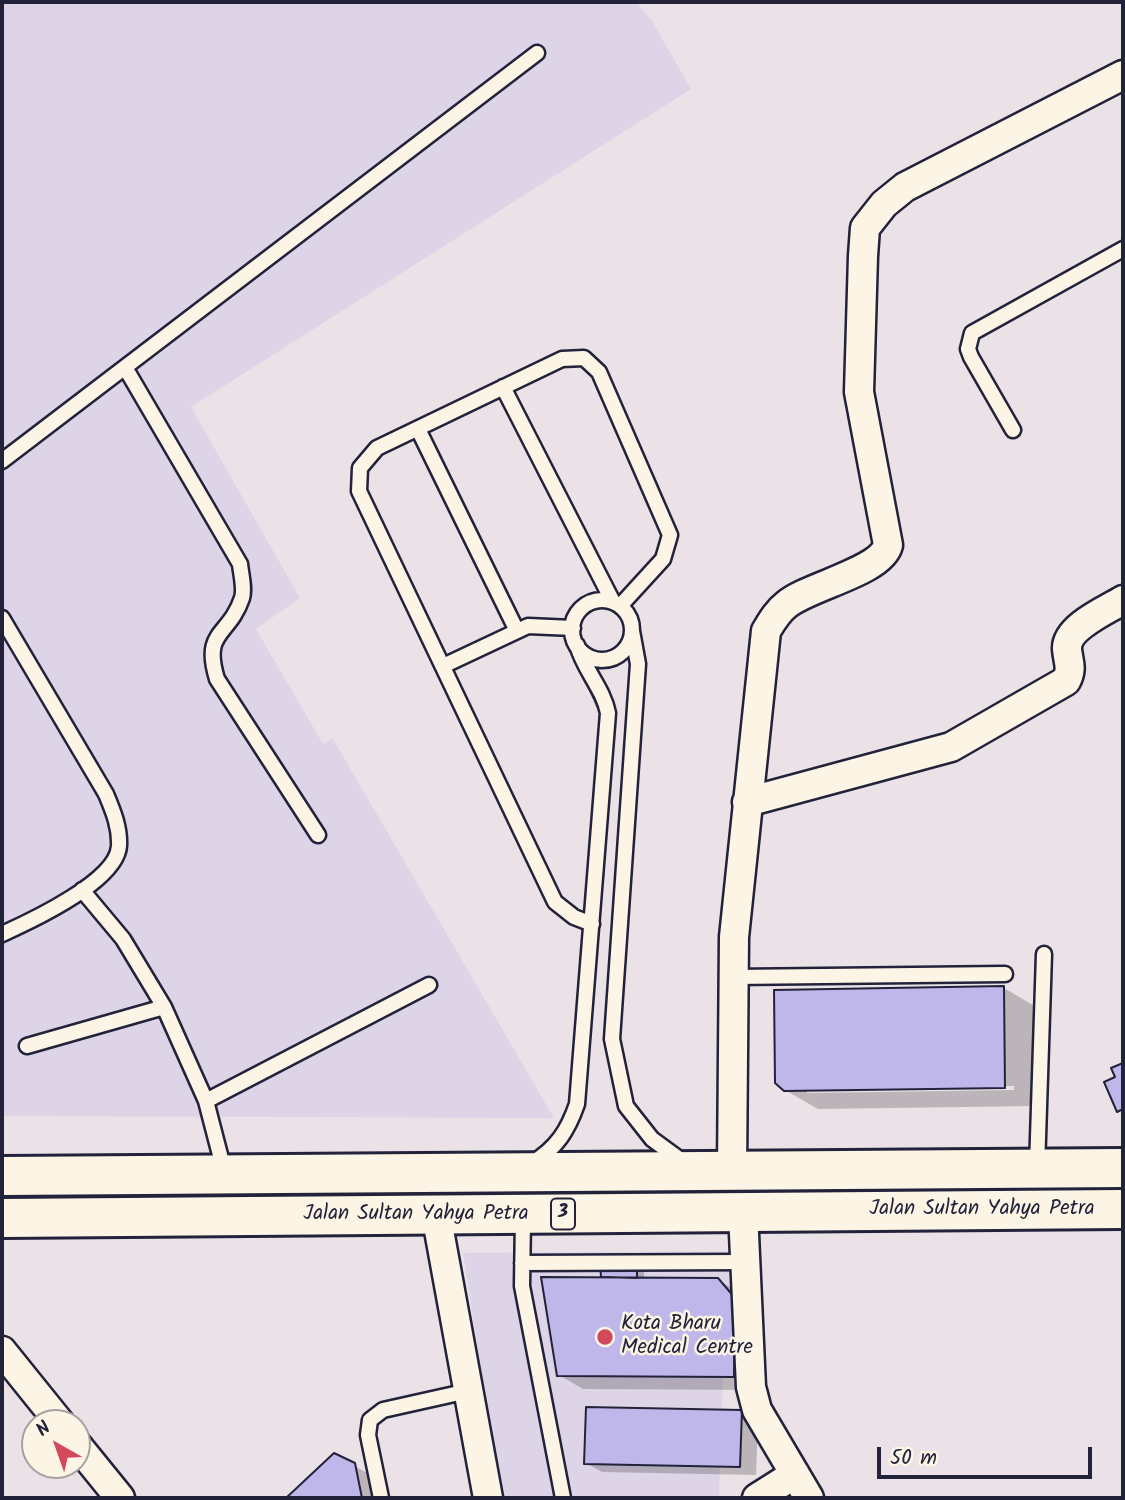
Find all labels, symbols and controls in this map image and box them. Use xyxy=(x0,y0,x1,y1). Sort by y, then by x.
street label: Jalan Sultan Yahya Petra xyxy=(869,1197,1095,1223)
road number: 3 xyxy=(551,1198,575,1230)
street label: Jalan Sultan Yahya Petra xyxy=(303,1202,529,1228)
place label: Kota Bharu Medical Centre xyxy=(621,1312,753,1362)
marker: Kota Bharu Medical Centre xyxy=(595,1327,615,1347)
north arrow xyxy=(21,1409,91,1479)
text: N xyxy=(30,1414,58,1445)
scale bar xyxy=(880,1434,1095,1478)
text: 50 m xyxy=(890,1442,937,1475)

